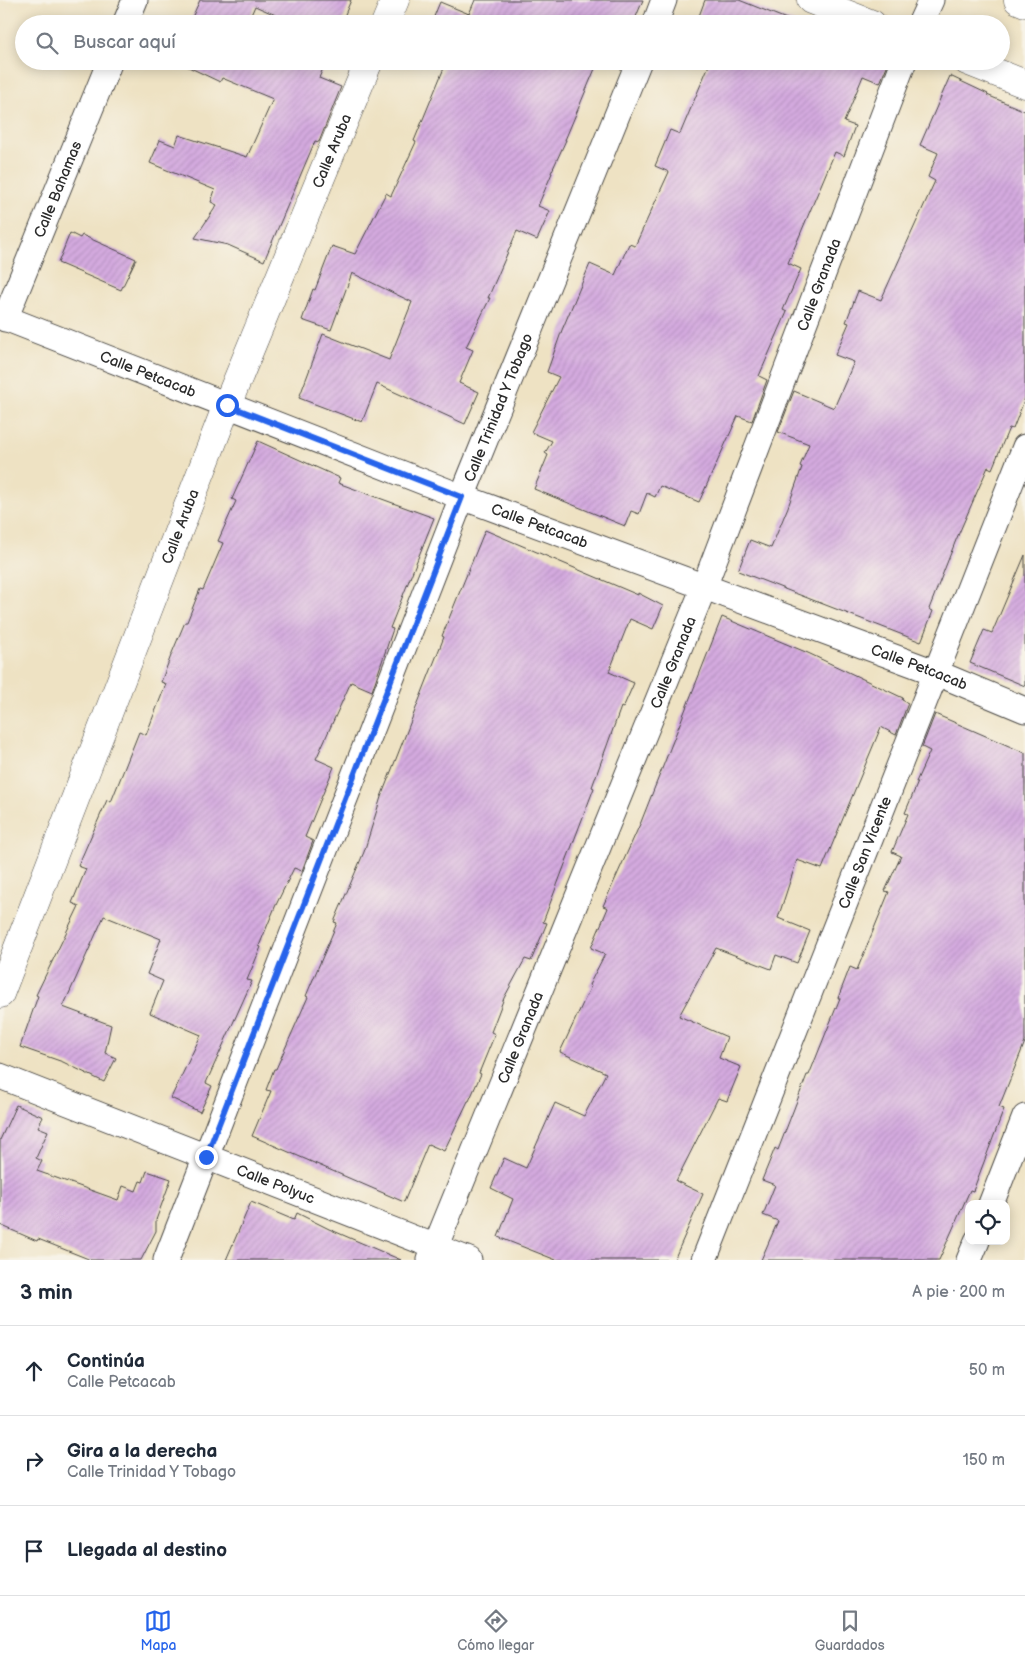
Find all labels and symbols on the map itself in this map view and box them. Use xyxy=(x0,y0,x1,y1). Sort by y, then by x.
street label: Calle Aruba xyxy=(309,111,356,191)
street label: Calle Bahamas xyxy=(30,138,87,241)
street label: Calle Granada xyxy=(793,236,846,334)
street label: Calle Trinidad Y Tobago xyxy=(460,331,537,485)
street label: Calle Petcacab xyxy=(97,347,199,402)
route start xyxy=(216,394,239,417)
street label: Calle Aruba xyxy=(158,487,204,567)
street label: Calle Petcacab xyxy=(488,500,591,553)
street label: Calle Granada xyxy=(646,614,701,712)
street label: Calle Petcacab xyxy=(868,640,971,695)
street label: Calle San Vicente xyxy=(835,794,896,912)
street label: Calle Granada xyxy=(494,989,548,1087)
route end xyxy=(195,1146,218,1169)
street label: Calle Polyuc xyxy=(233,1161,317,1209)

